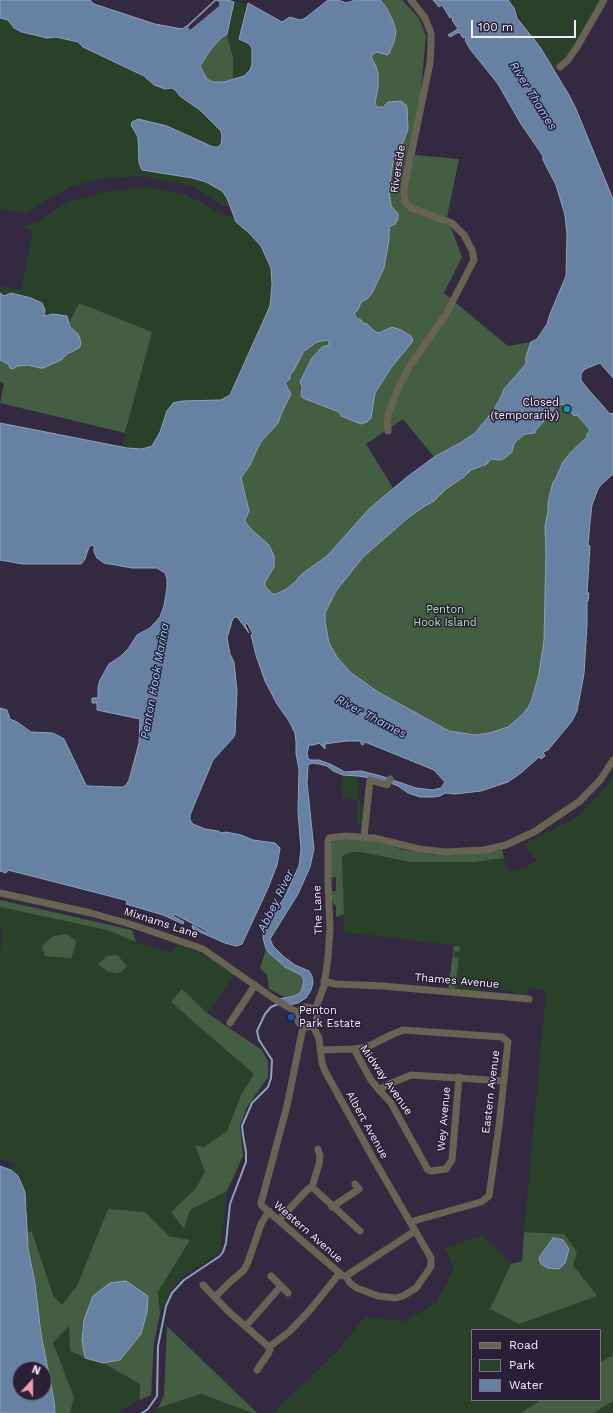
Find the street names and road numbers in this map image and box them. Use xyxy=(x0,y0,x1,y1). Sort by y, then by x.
street label: Riverside xyxy=(388,144,408,194)
street label: The Lane xyxy=(311,885,325,935)
street label: Mixnams Lane xyxy=(122,905,200,941)
street label: Thames Avenue xyxy=(414,971,500,991)
street label: Midway Avenue xyxy=(357,1042,415,1118)
street label: Eastern Avenue xyxy=(479,1050,503,1134)
street label: Wey Avenue xyxy=(435,1086,453,1152)
street label: Albert Avenue xyxy=(343,1089,391,1161)
street label: Western Avenue xyxy=(271,1198,345,1266)

